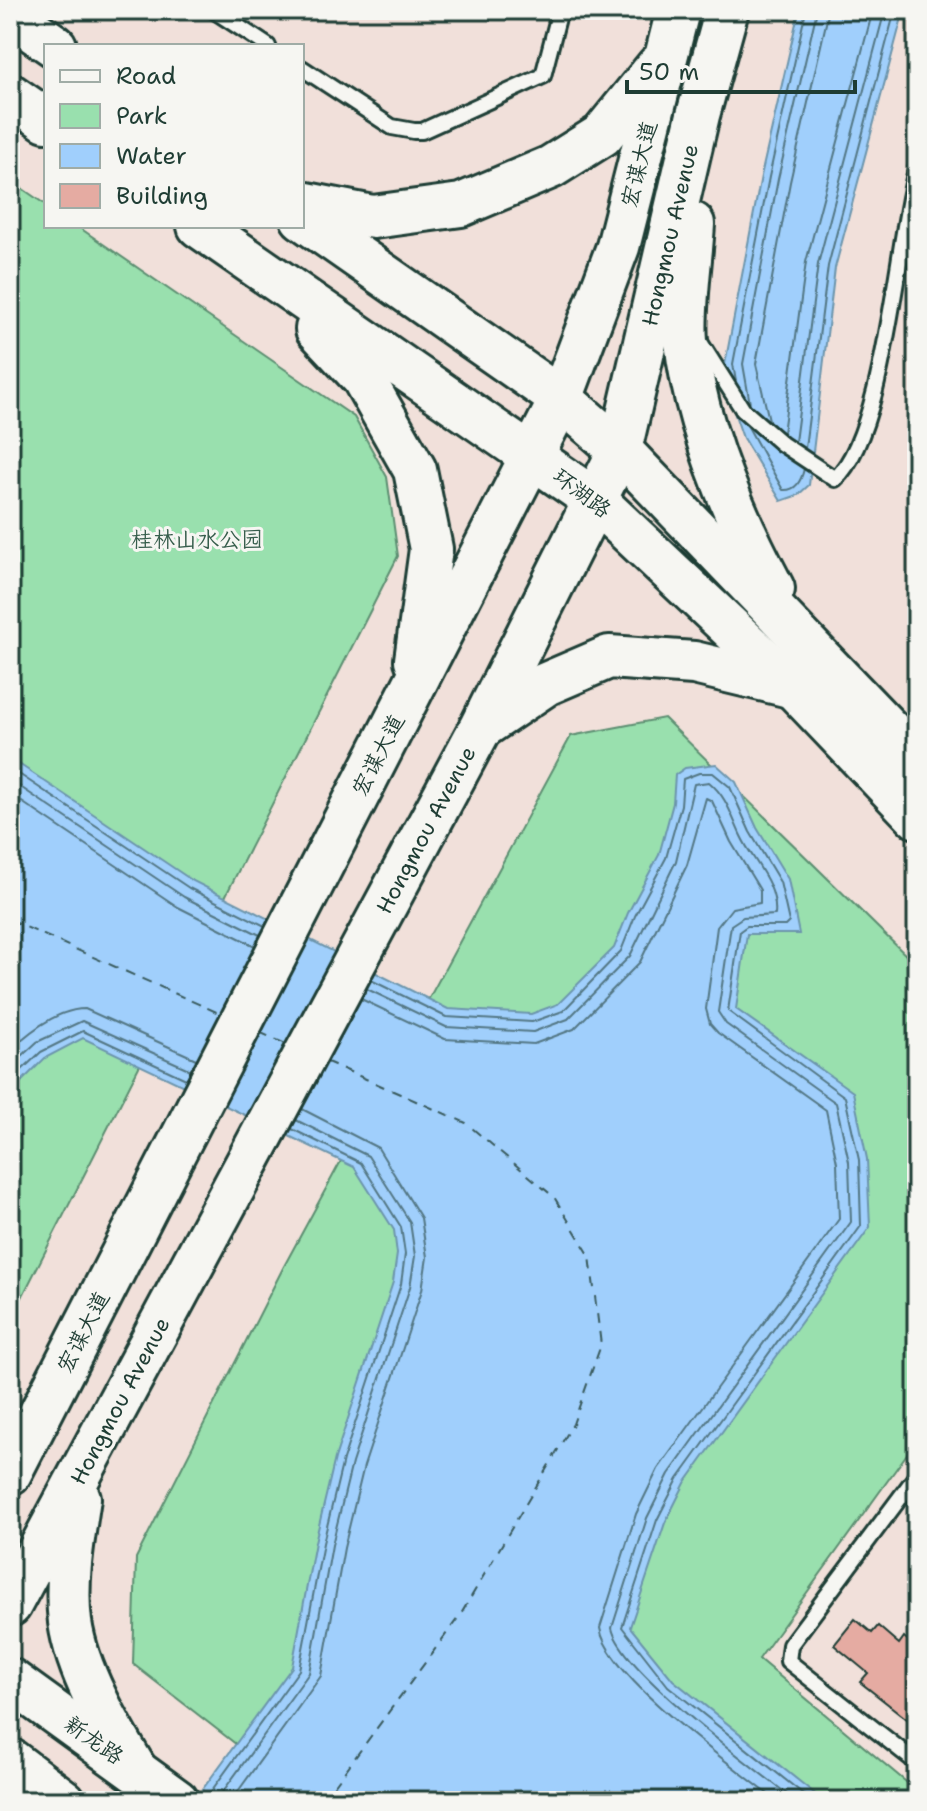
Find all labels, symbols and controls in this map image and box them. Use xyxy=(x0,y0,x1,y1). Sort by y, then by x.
legend xyxy=(44,44,304,228)
scale bar xyxy=(627,44,855,94)
text: 50 m xyxy=(639,56,699,88)
text: Road xyxy=(116,60,176,92)
text: Park xyxy=(116,100,168,132)
street label: 宏谋大道 xyxy=(614,118,664,210)
text: Water xyxy=(116,140,187,172)
street label: Hongmou Avenue xyxy=(635,141,705,329)
text: Building xyxy=(116,180,208,212)
street label: 环湖路 xyxy=(547,462,617,524)
park label: 桂林山水公园 xyxy=(131,525,263,554)
street label: 宏谋大道 xyxy=(345,709,411,801)
street label: Hongmou Avenue xyxy=(370,741,482,919)
street label: 宏谋大道 xyxy=(50,1286,116,1378)
street label: Hongmou Avenue xyxy=(64,1312,176,1490)
street label: 新龙路 xyxy=(59,1709,129,1771)

